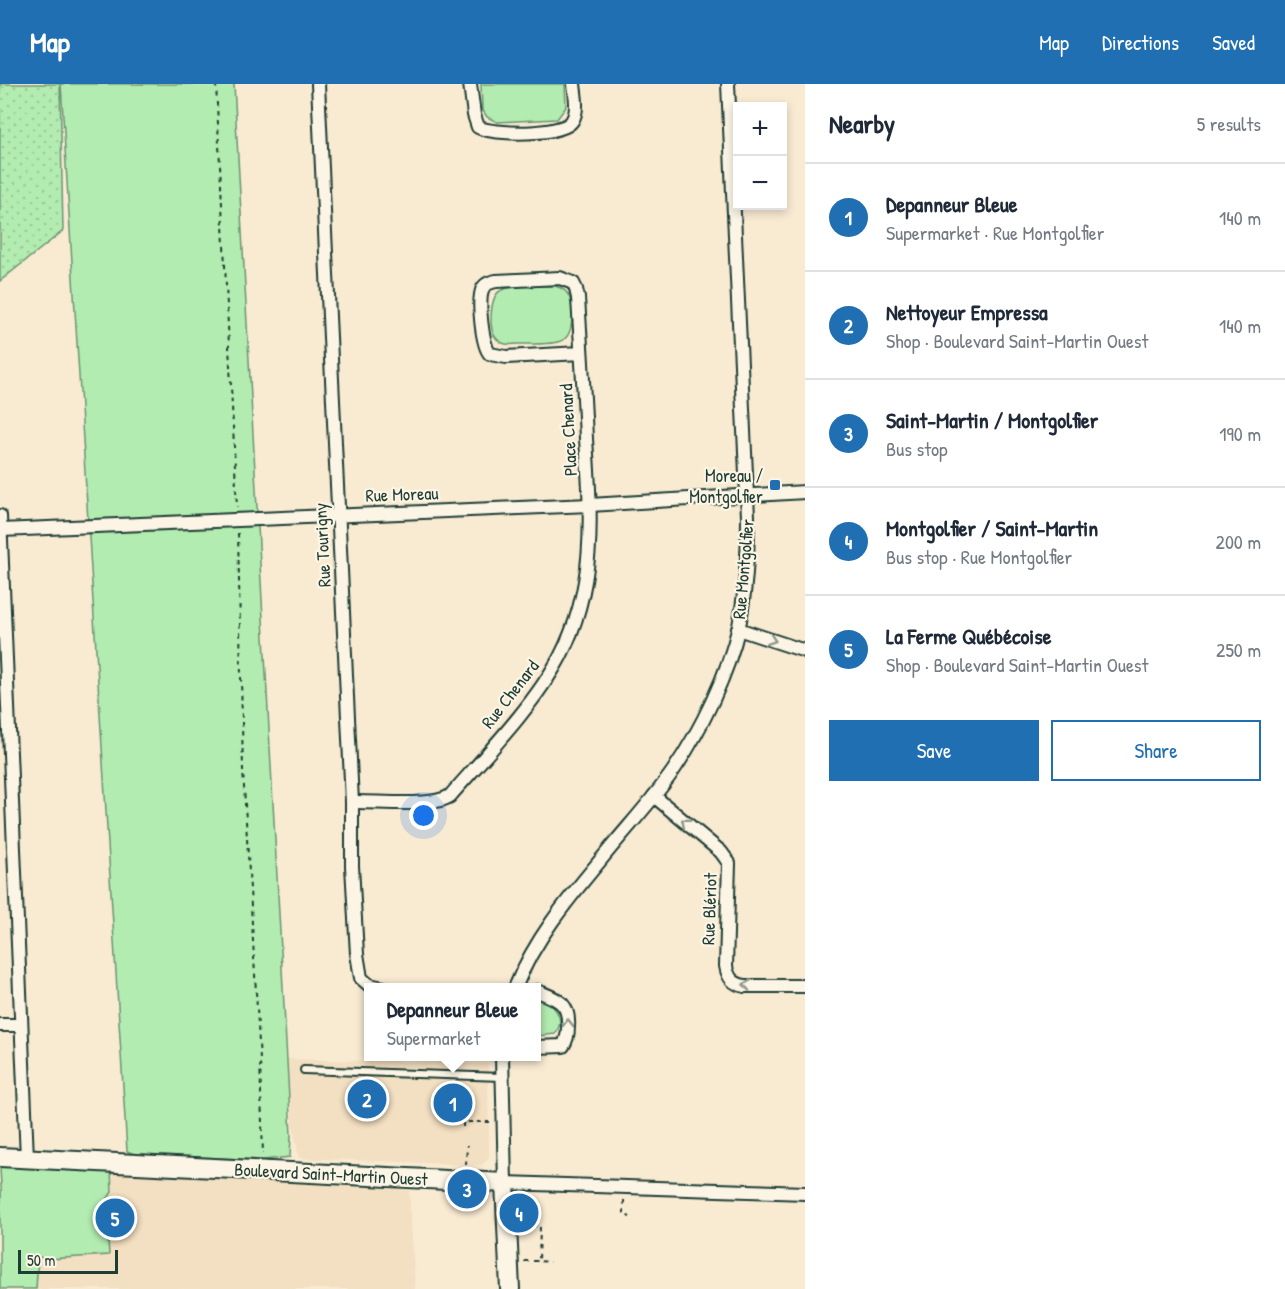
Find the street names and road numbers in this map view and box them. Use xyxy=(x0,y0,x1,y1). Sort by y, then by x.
street label: Place Chenard xyxy=(553,383,583,477)
street label: Rue Moreau xyxy=(365,480,439,508)
street label: Rue Tourigny xyxy=(307,502,337,588)
street label: Rue Montgolfier xyxy=(726,518,760,620)
street label: Rue Chenard xyxy=(475,655,545,733)
street label: Rue Blériot xyxy=(695,872,723,946)
street label: Boulevard Saint-Martin Ouest xyxy=(234,1156,429,1192)

